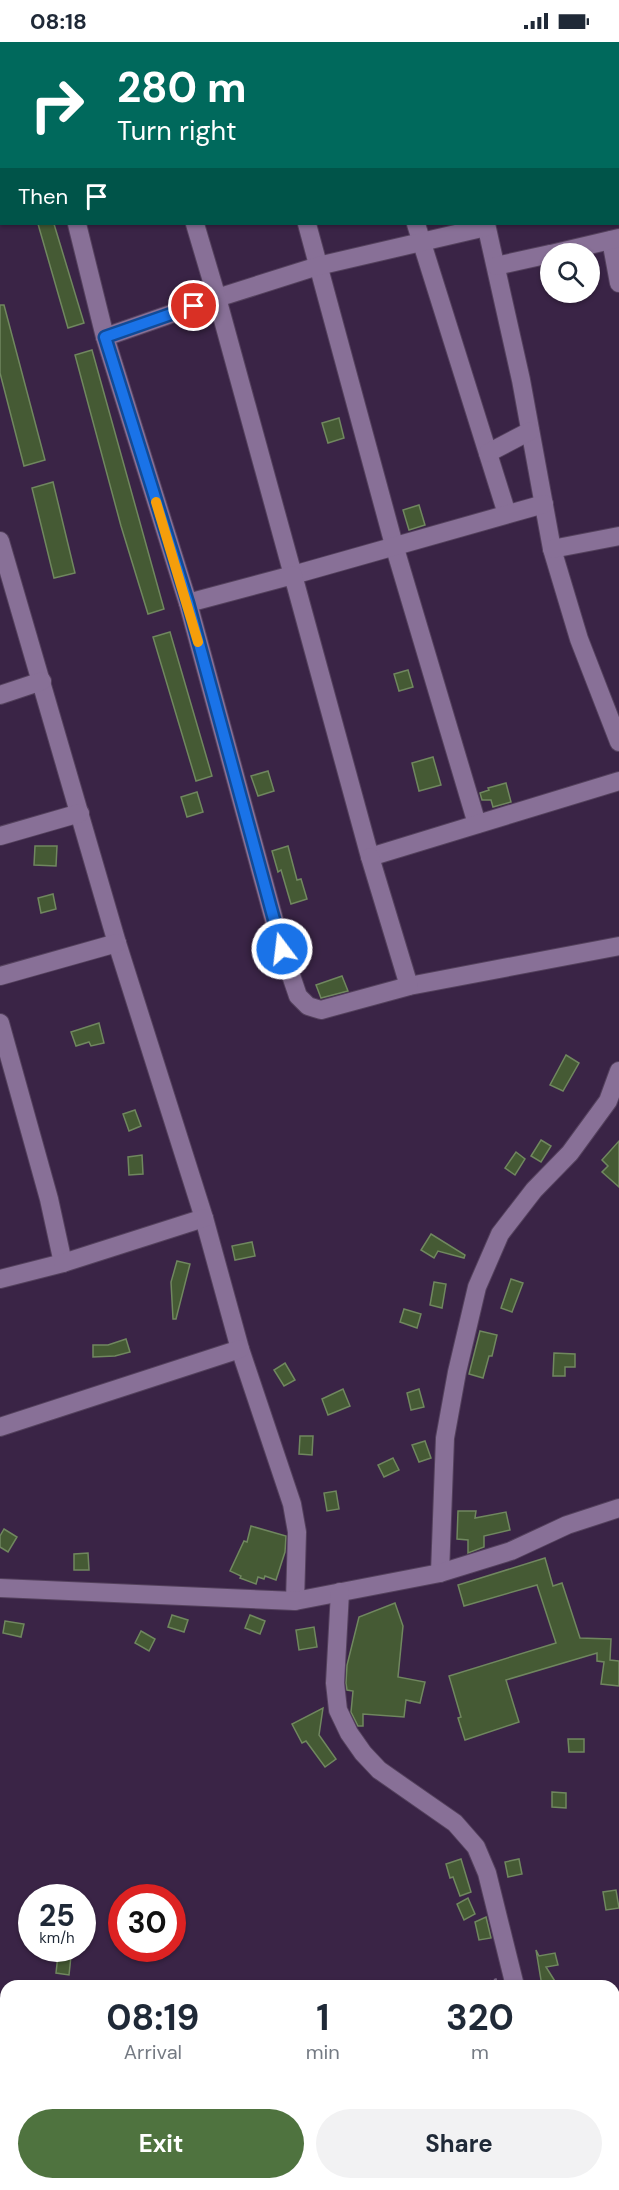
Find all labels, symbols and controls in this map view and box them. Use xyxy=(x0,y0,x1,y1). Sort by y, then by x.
text: 08:18 xyxy=(30,7,87,36)
text: 280 m xyxy=(117,60,247,115)
icon: right xyxy=(18,66,96,144)
text: Turn right xyxy=(117,113,237,148)
icon: arrive xyxy=(80,180,113,213)
text: Then xyxy=(18,182,68,211)
map controls xyxy=(540,243,600,303)
button: search xyxy=(540,243,600,303)
pin xyxy=(168,280,219,331)
icon: arrive xyxy=(177,289,210,322)
position arrow xyxy=(250,917,314,981)
speed limit sign: 30 xyxy=(108,1884,186,1962)
text: 25 xyxy=(39,1896,75,1935)
text: km/h xyxy=(39,1928,75,1948)
text: 08:19 xyxy=(106,1994,199,2041)
text: 1 xyxy=(316,1994,329,2041)
text: 320 xyxy=(446,1994,514,2041)
text: Arrival xyxy=(124,2039,182,2065)
text: min xyxy=(306,2039,340,2065)
text: m xyxy=(471,2039,489,2065)
button: Exit xyxy=(18,2109,304,2178)
button: Share xyxy=(316,2109,602,2178)

